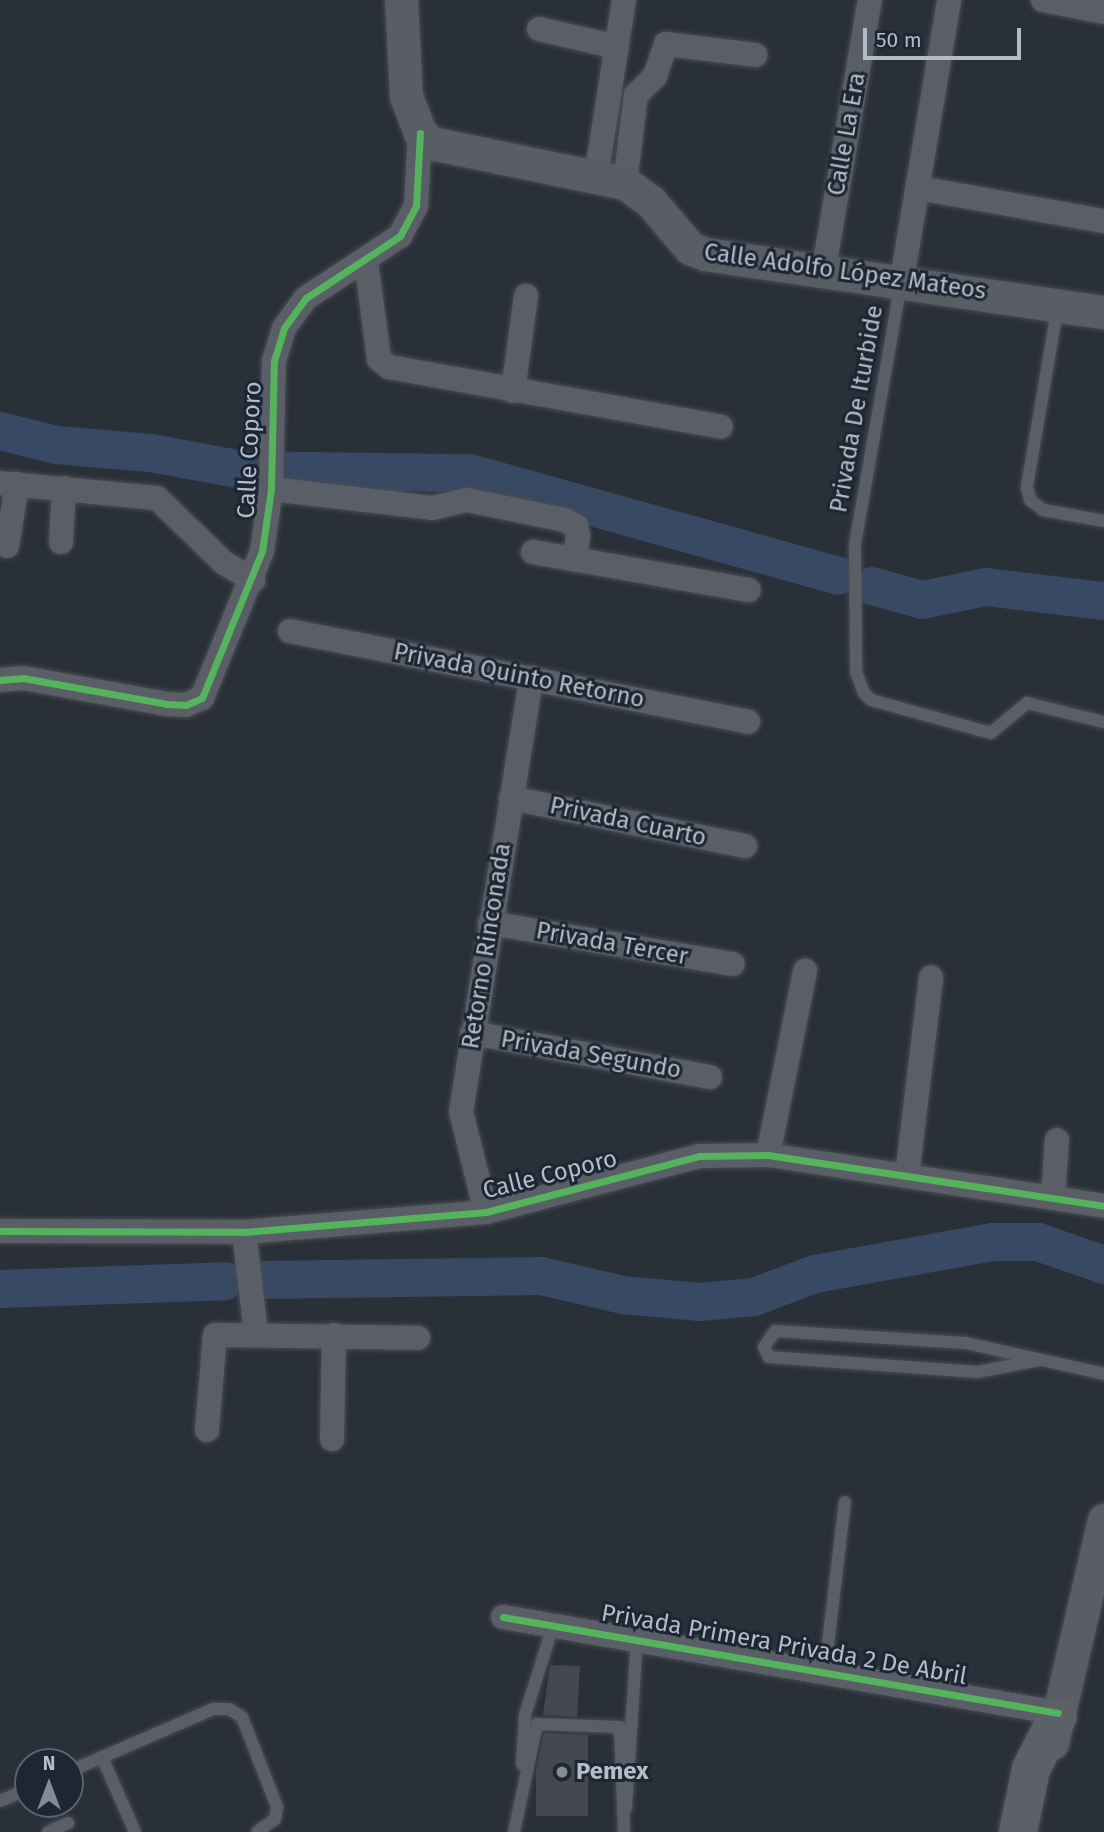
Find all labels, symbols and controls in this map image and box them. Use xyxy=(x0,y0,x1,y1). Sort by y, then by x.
scale bar xyxy=(866,14,1024,58)
text: 50 m xyxy=(876,27,922,53)
street label: Calle La Era xyxy=(822,70,872,198)
street label: Calle Adolfo López Mateos xyxy=(702,238,988,306)
street label: Privada De Iturbide xyxy=(825,303,889,515)
street label: Calle Coporo xyxy=(232,381,268,519)
street label: Privada Quinto Retorno xyxy=(391,638,647,714)
street label: Privada Cuarto xyxy=(547,791,709,853)
street label: Retorno Rinconada xyxy=(456,841,518,1051)
street label: Privada Tercer xyxy=(534,916,690,972)
street label: Privada Segundo xyxy=(499,1025,683,1085)
street label: Calle Coporo xyxy=(480,1144,620,1206)
street label: Privada Primera Privada 2 De Abril xyxy=(599,1599,969,1691)
north arrow xyxy=(14,1748,84,1818)
text: N xyxy=(43,1752,55,1775)
place label: Pemex xyxy=(576,1758,648,1786)
marker: Pemex xyxy=(554,1764,570,1780)

